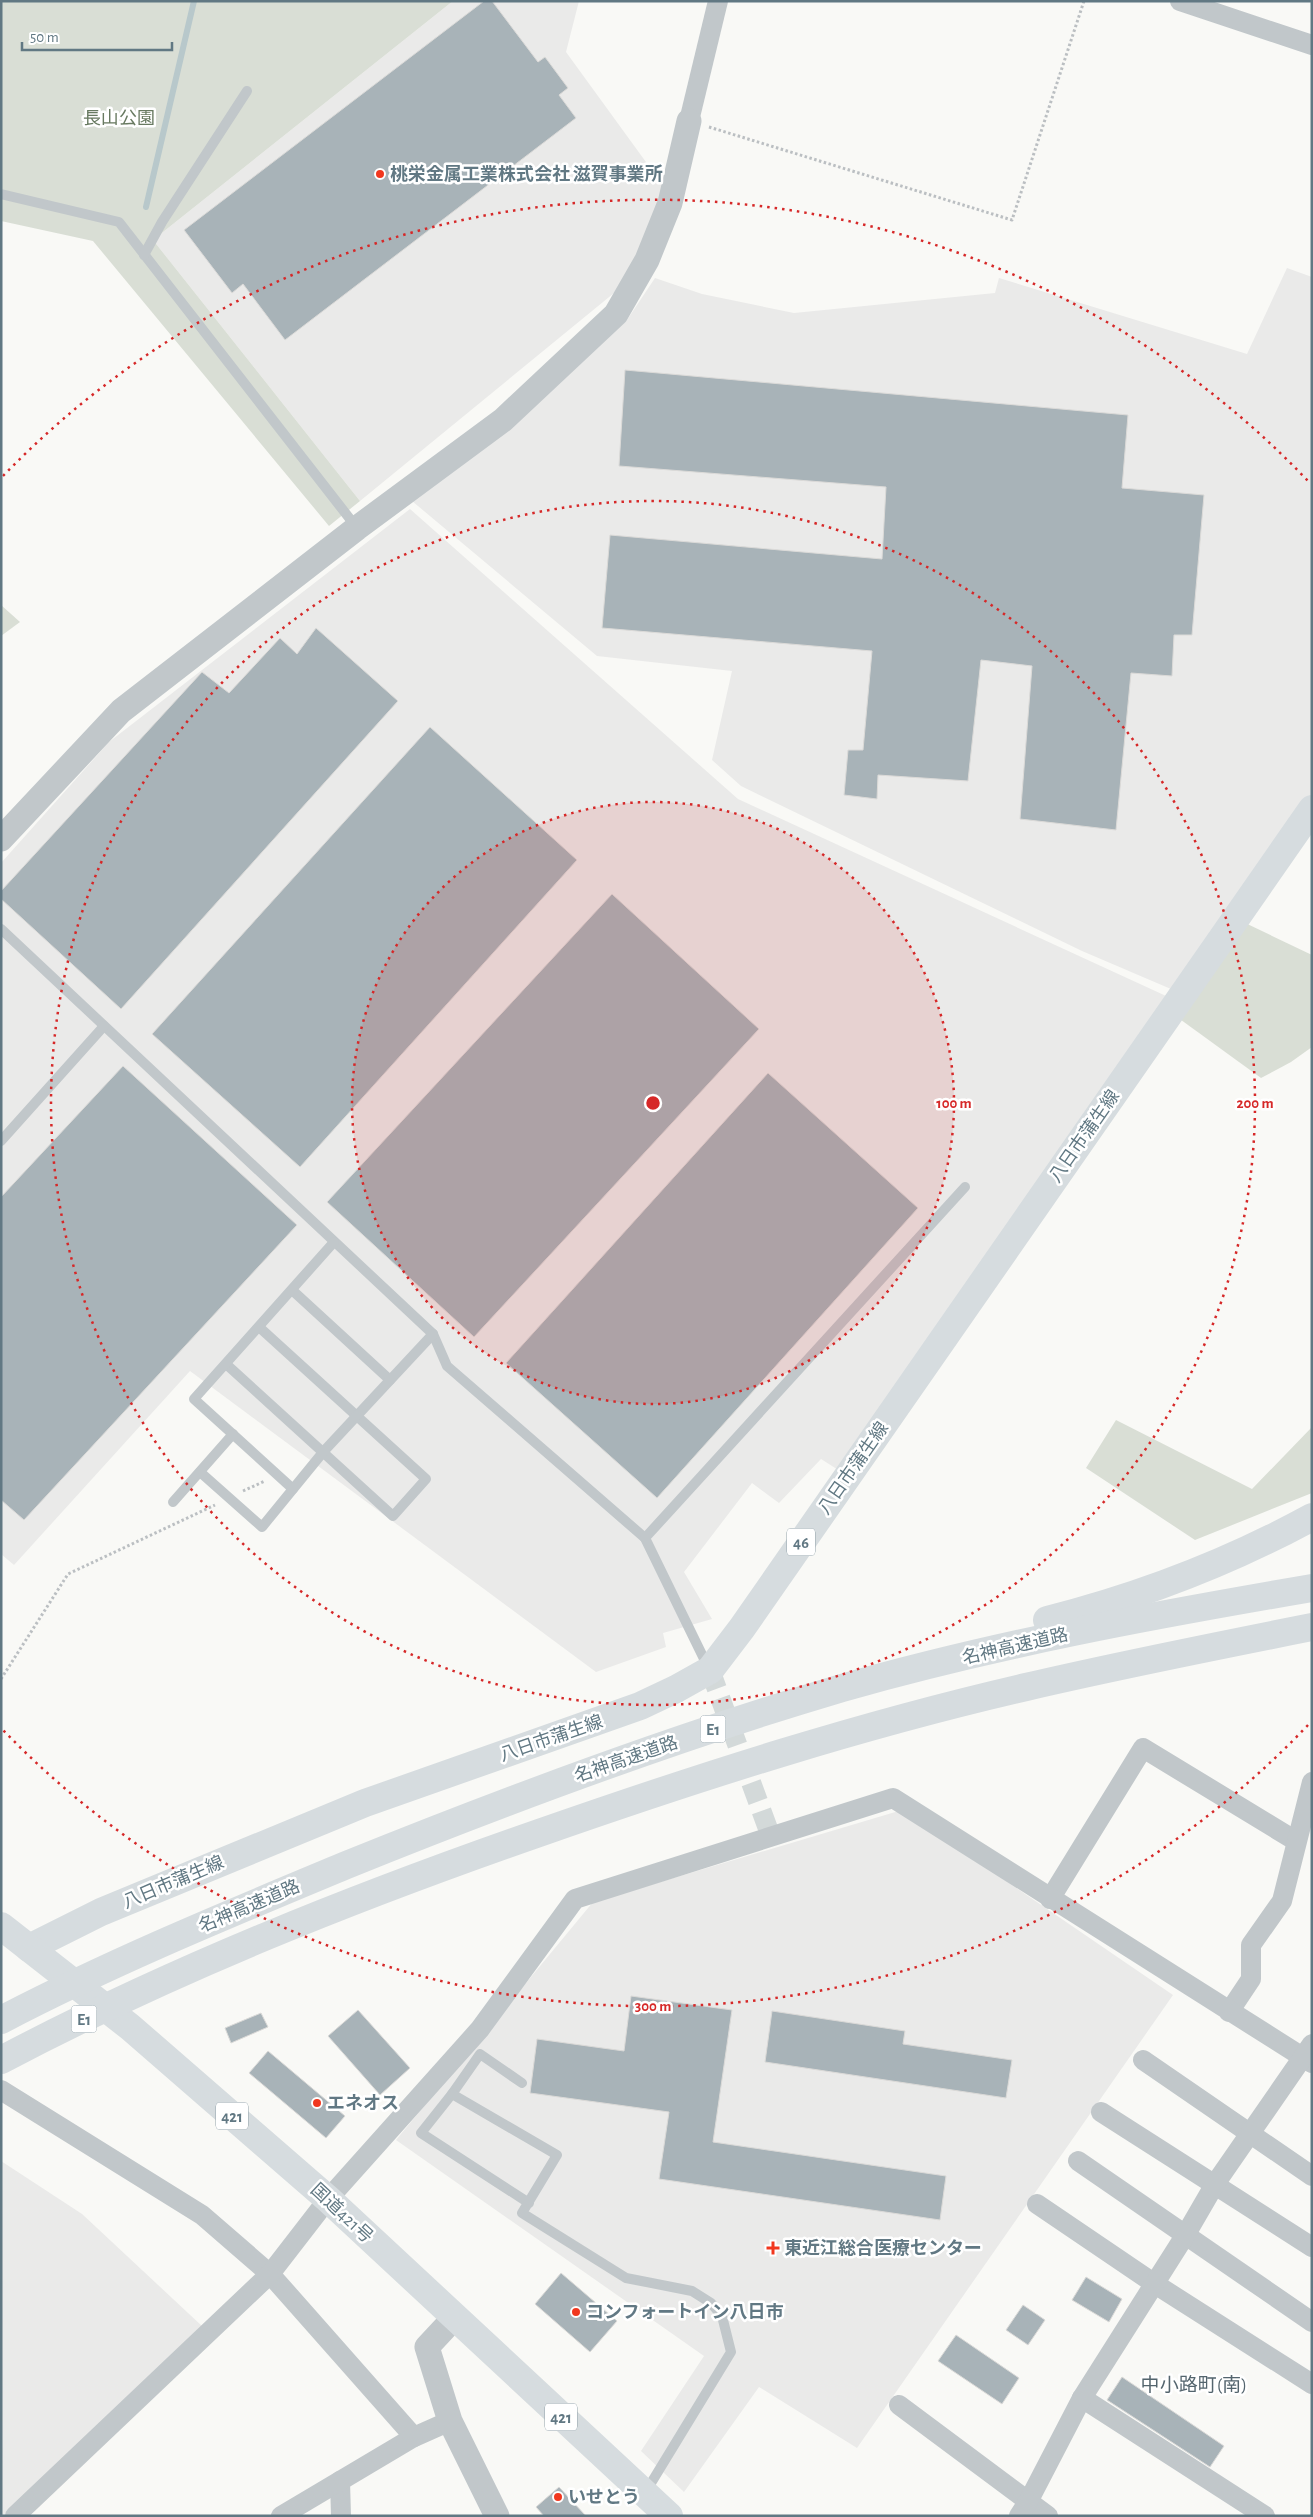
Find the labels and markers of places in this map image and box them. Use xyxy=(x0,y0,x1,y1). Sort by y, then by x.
place label: 桃栄金属工業株式会社 滋賀事業所 xyxy=(390,164,663,184)
marker: 桃栄金属工業株式会社 滋賀事業所 xyxy=(374,168,386,180)
centre of rings xyxy=(644,1094,662,1112)
place label: エネオス xyxy=(327,2094,399,2113)
marker: エネオス xyxy=(311,2097,323,2109)
place label: 東近江総合医療センター xyxy=(784,2238,982,2258)
marker: 東近江総合医療センター xyxy=(766,2241,780,2255)
place label: コンフォートイン八日市 xyxy=(586,2303,783,2322)
marker: コンフォートイン八日市 xyxy=(570,2306,582,2318)
place label: いせとう xyxy=(568,2488,640,2507)
marker: いせとう xyxy=(552,2491,564,2503)

